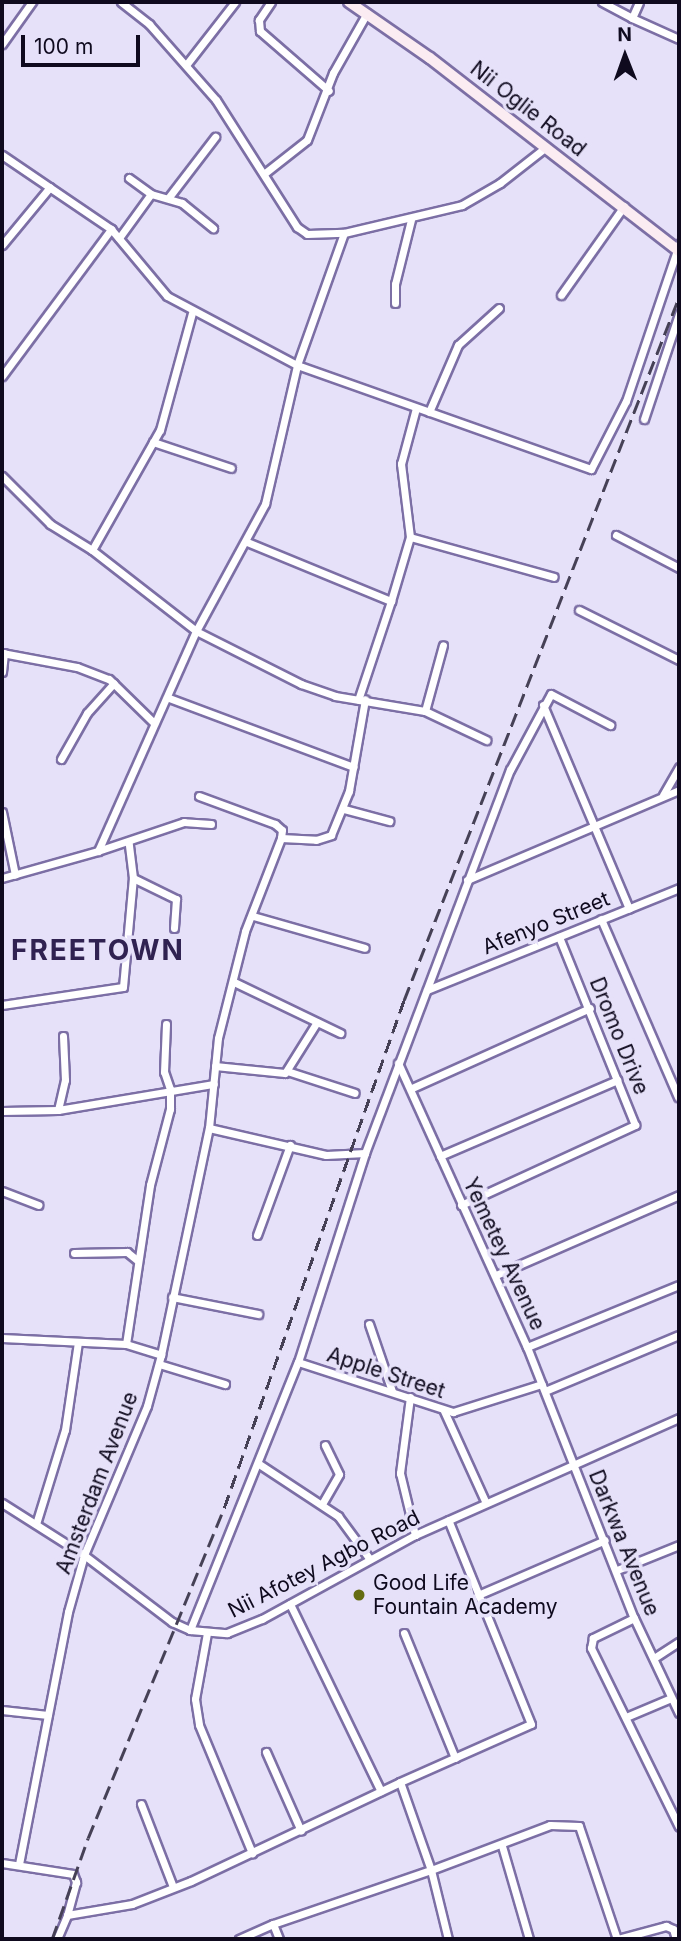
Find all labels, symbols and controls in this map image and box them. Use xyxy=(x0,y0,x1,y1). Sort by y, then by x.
scale bar xyxy=(24,21,144,65)
north arrow xyxy=(590,21,660,91)
text: N xyxy=(617,23,632,46)
text: 100 m xyxy=(34,34,93,59)
street label: Nii Oglie Road xyxy=(465,56,591,162)
street label: Afenyo Street xyxy=(479,886,613,960)
district label: FREETOWN xyxy=(12,933,184,967)
street label: Dromo Drive xyxy=(584,974,654,1098)
street label: Yemetey Avenue xyxy=(458,1174,550,1334)
street label: Apple Street xyxy=(324,1342,448,1404)
street label: Amsterdam Avenue xyxy=(51,1388,143,1578)
street label: Darkwa Avenue xyxy=(583,1466,665,1620)
street label: Nii Afotey Agbo Road xyxy=(224,1505,424,1623)
place label: Good Life Fountain Academy xyxy=(373,1570,558,1620)
marker: Good Life Fountain Academy xyxy=(351,1587,367,1603)

